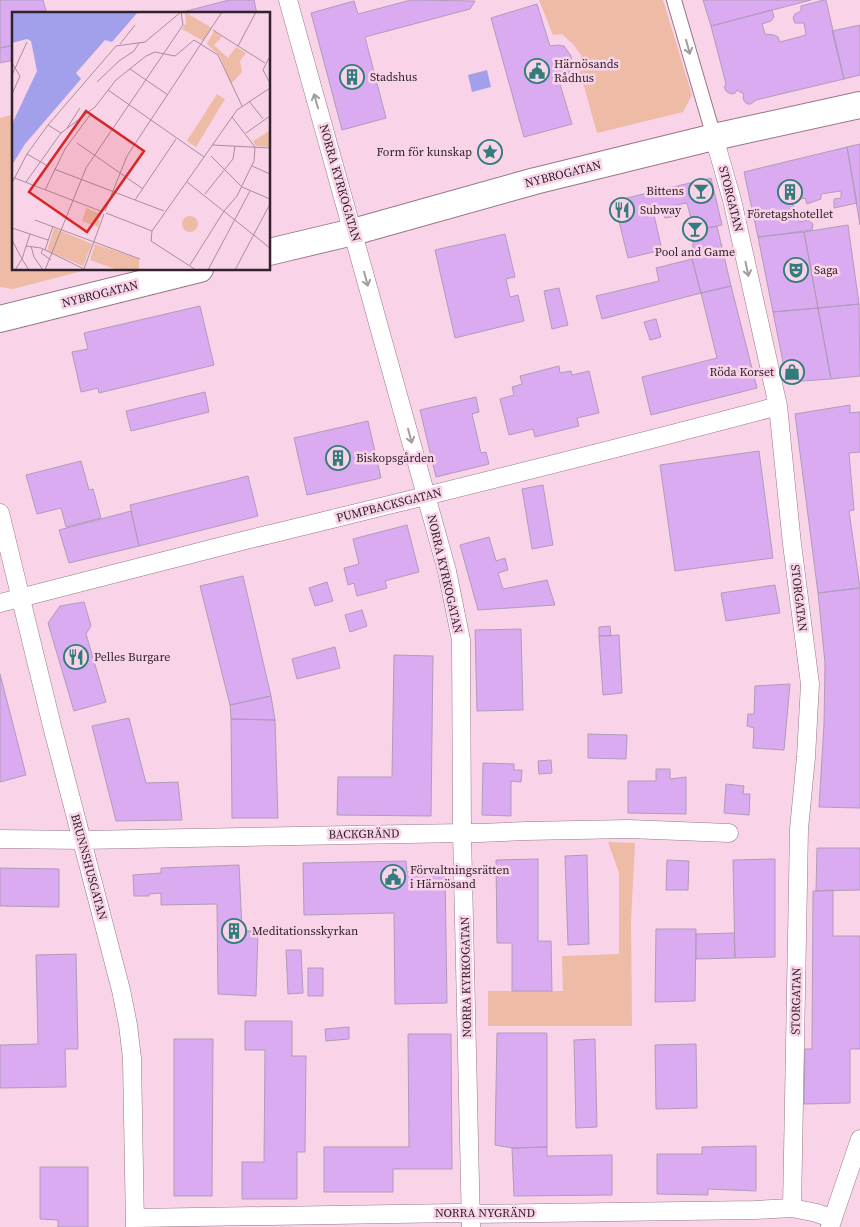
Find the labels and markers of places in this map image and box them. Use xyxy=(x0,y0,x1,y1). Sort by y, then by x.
place label: Härnösands Rådhus xyxy=(554,56,619,86)
public building icon: Härnösands Rådhus xyxy=(524,58,550,84)
building icon: Stadshus xyxy=(339,64,365,90)
place label: Stadshus xyxy=(370,69,417,85)
place icon: Form för kunskap xyxy=(477,139,503,165)
place label: Form för kunskap xyxy=(376,144,472,160)
bar icon: Bittens xyxy=(688,178,714,204)
building icon: Företagshotellet xyxy=(777,179,803,205)
place label: Bittens xyxy=(646,183,684,199)
restaurant icon: Subway xyxy=(609,197,635,223)
place label: Subway xyxy=(640,202,682,218)
place label: Företagshotellet xyxy=(747,206,833,222)
bar icon: Pool and Game xyxy=(682,216,708,242)
place label: Pool and Game xyxy=(655,244,735,260)
theatre icon: Saga xyxy=(783,257,809,283)
place label: Saga xyxy=(814,262,839,278)
shop icon: Röda Korset xyxy=(779,359,805,385)
place label: Röda Korset xyxy=(710,364,774,380)
building icon: Biskopsgården xyxy=(325,445,351,471)
place label: Biskopsgården xyxy=(356,450,434,466)
restaurant icon: Pelles Burgare xyxy=(63,644,89,670)
place label: Pelles Burgare xyxy=(94,649,170,665)
place label: Förvaltningsrätten i Härnösand xyxy=(410,862,510,892)
public building icon: Förvaltningsrätten i Härnösand xyxy=(380,864,406,890)
building icon: Meditationsskyrkan xyxy=(221,918,247,944)
place label: Meditationsskyrkan xyxy=(252,923,358,939)

